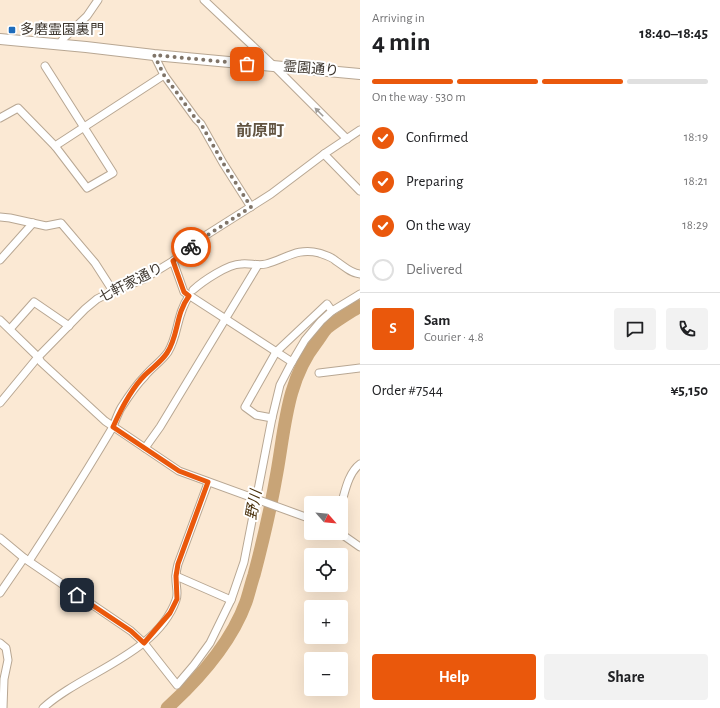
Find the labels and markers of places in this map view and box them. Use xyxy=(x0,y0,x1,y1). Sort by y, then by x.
place label: 多磨霊園裏門 xyxy=(20,22,104,37)
marker: 多磨霊園裏門 xyxy=(7,25,17,35)
pin xyxy=(230,47,264,81)
pin xyxy=(60,578,94,612)

